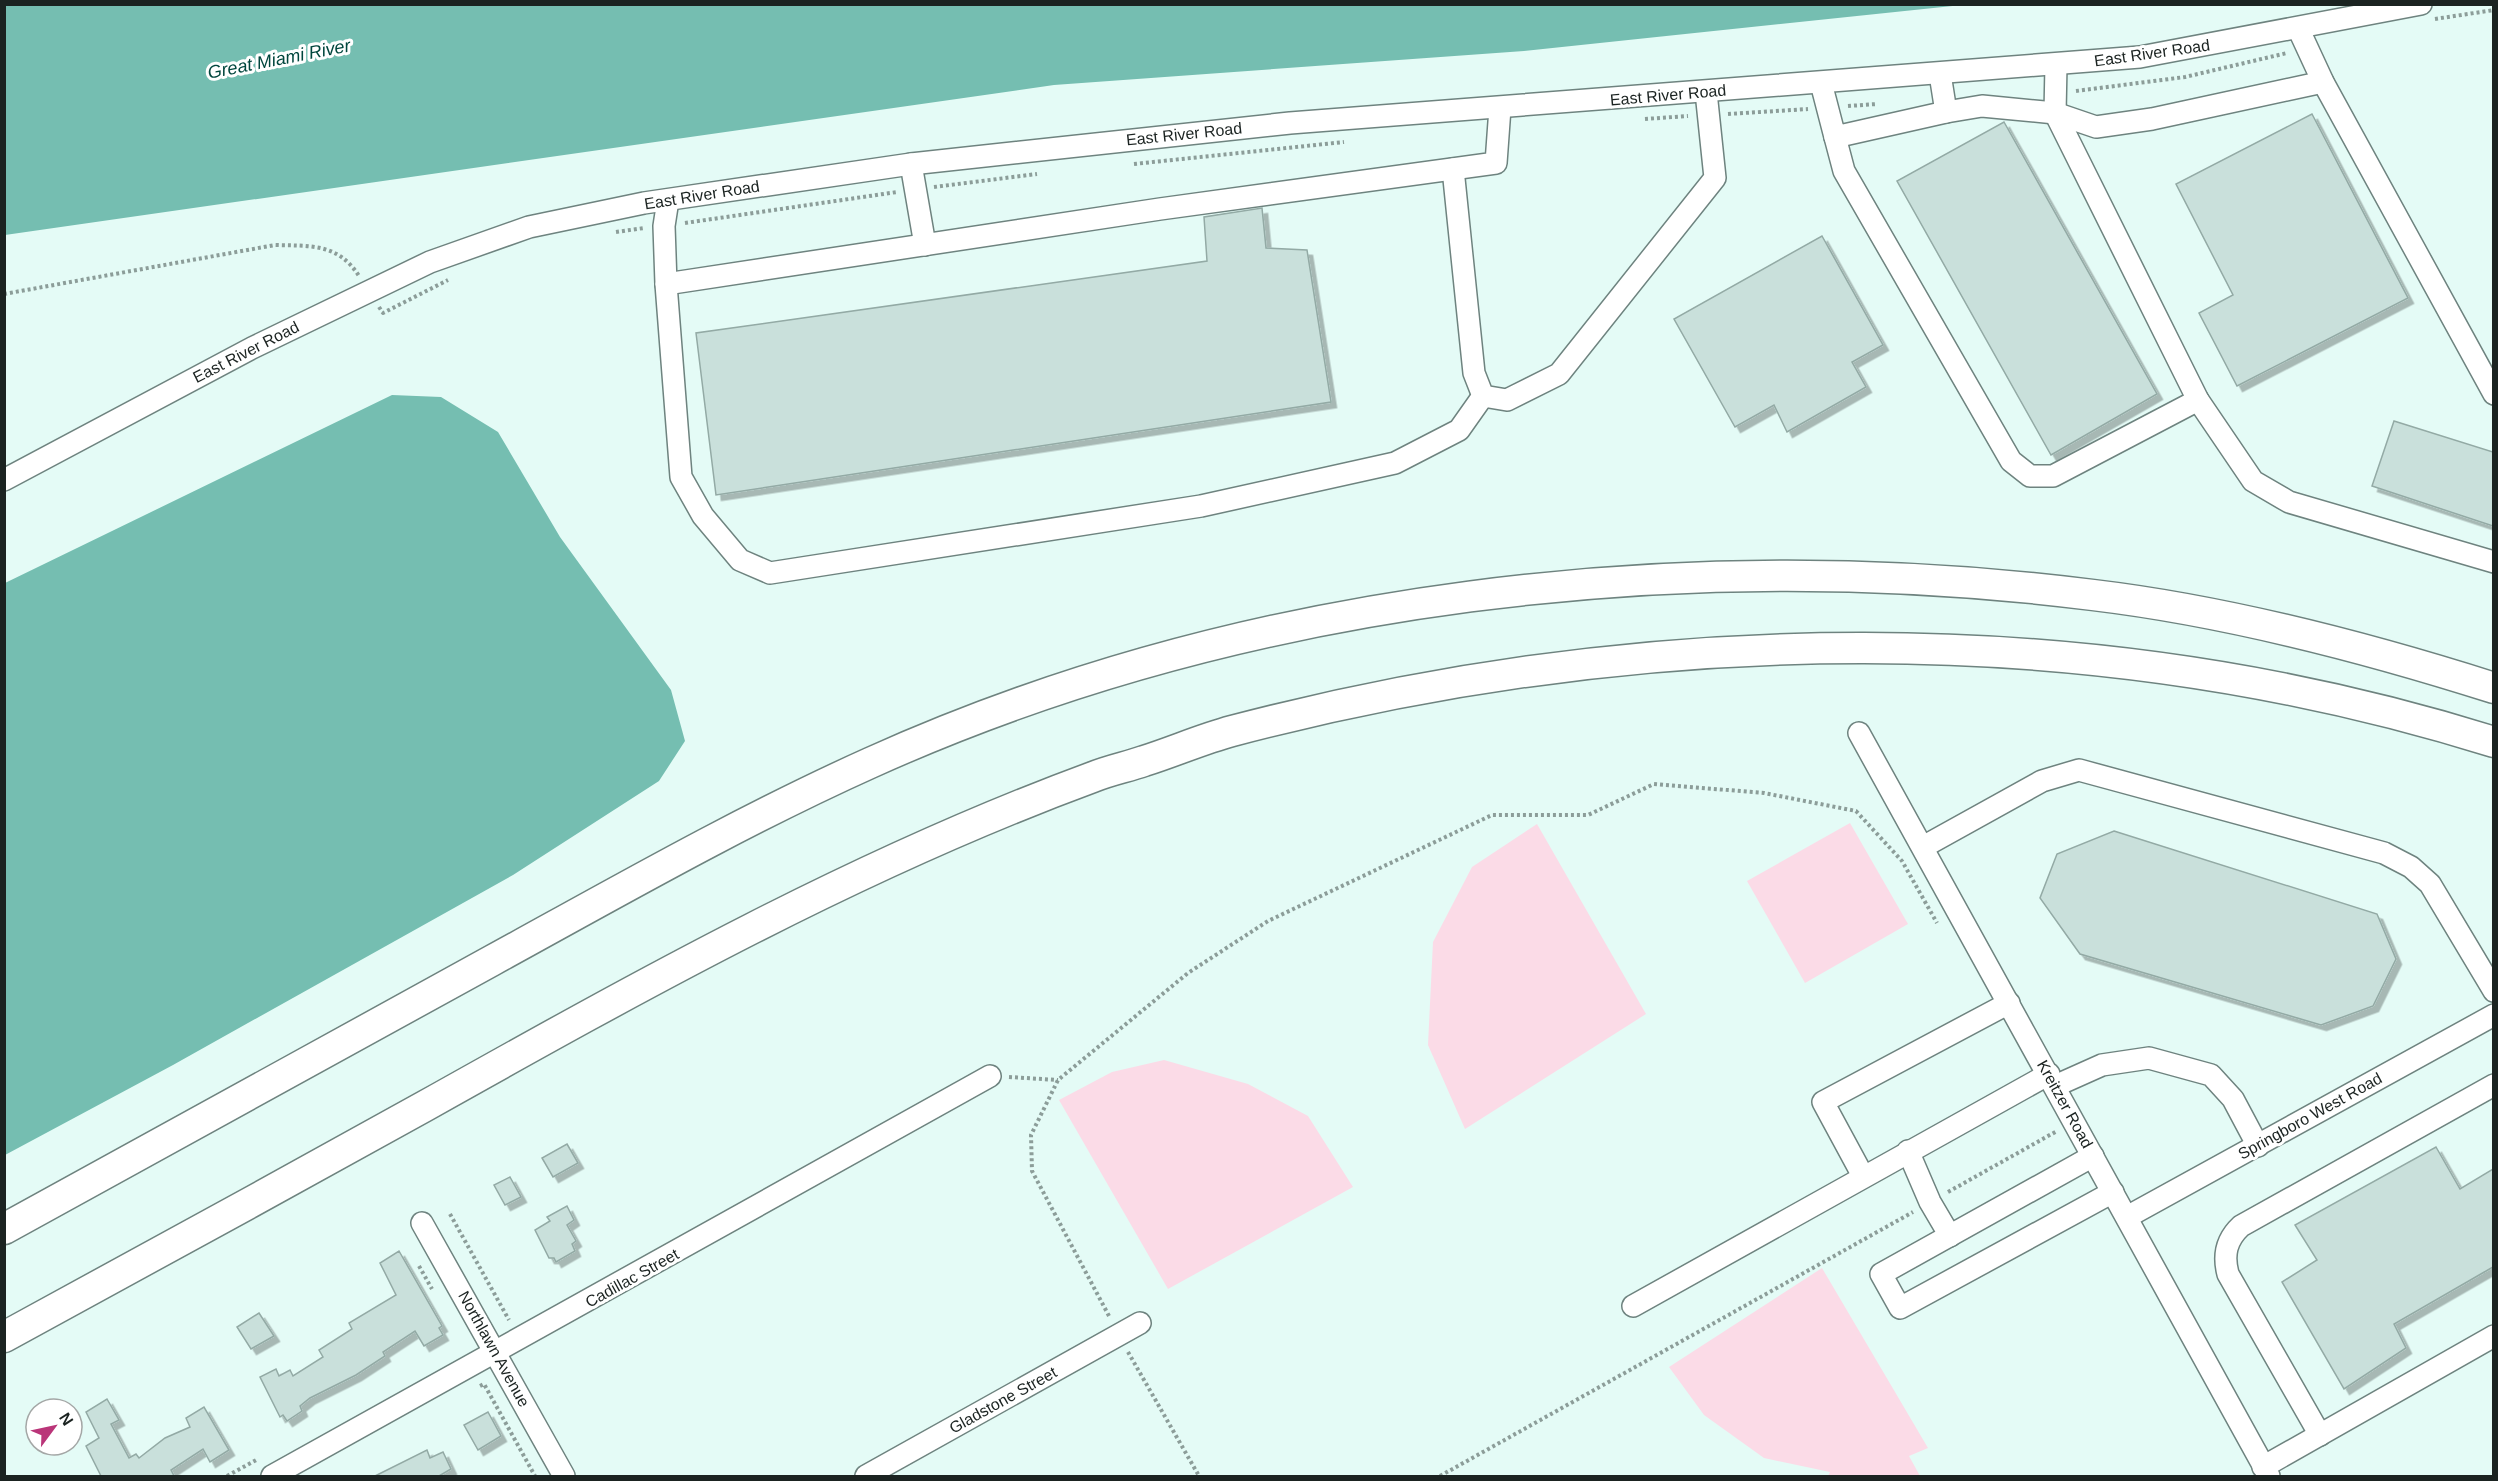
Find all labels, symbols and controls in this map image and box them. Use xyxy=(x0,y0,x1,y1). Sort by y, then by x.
water label: Great Miami River xyxy=(206,35,353,83)
street label: East River Road xyxy=(2093,36,2211,70)
street label: East River Road xyxy=(1609,81,1727,109)
street label: East River Road xyxy=(1125,119,1243,149)
street label: East River Road xyxy=(643,177,761,213)
street label: East River Road xyxy=(190,318,302,386)
street label: Kreitzer Road xyxy=(2034,1057,2096,1151)
street label: Springboro West Road xyxy=(2235,1069,2385,1163)
street label: Cadillac Street xyxy=(582,1245,682,1311)
street label: Northlawn Avenue xyxy=(455,1288,533,1410)
street label: Gladstone Street xyxy=(946,1363,1060,1437)
north arrow xyxy=(24,1397,84,1457)
text: N xyxy=(56,1410,76,1429)

